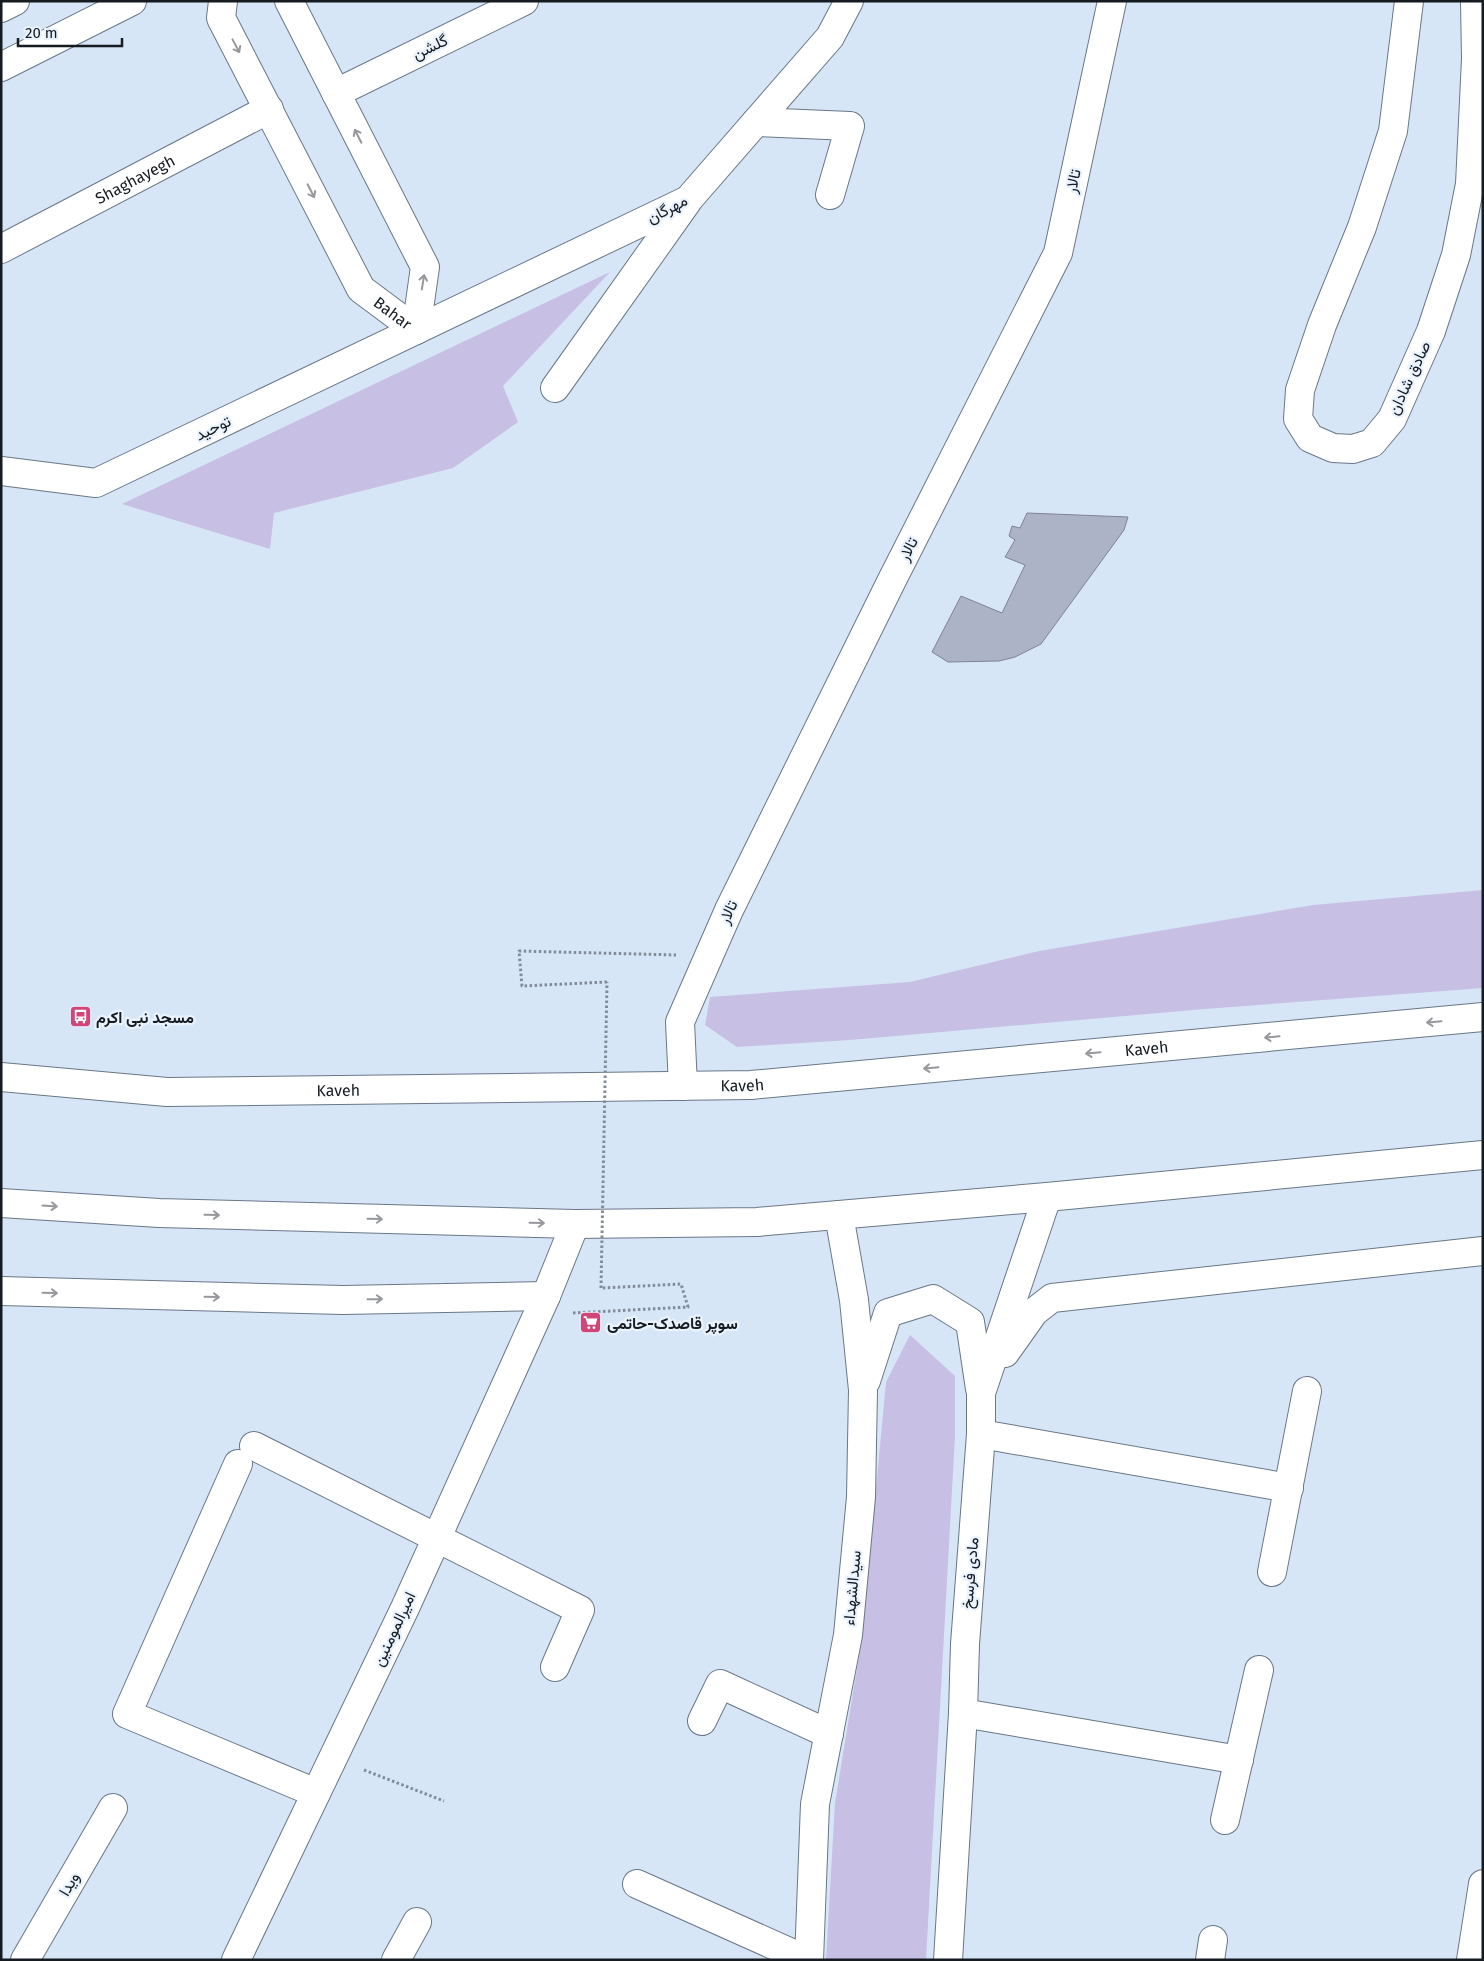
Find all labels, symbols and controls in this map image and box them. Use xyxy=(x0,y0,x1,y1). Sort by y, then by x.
scale bar xyxy=(18,15,121,47)
text: 20 m xyxy=(25,24,58,42)
street label: گلشن xyxy=(409,30,451,65)
one-way arrow xyxy=(231,39,241,54)
one-way arrow xyxy=(353,129,362,144)
street label: Shaghayegh xyxy=(92,150,178,208)
street label: تالار xyxy=(1061,167,1086,196)
one-way arrow xyxy=(306,183,316,198)
street label: مهرگان xyxy=(643,190,691,228)
one-way arrow xyxy=(418,275,428,291)
street label: Bahar xyxy=(370,292,416,334)
street label: صادق شادان xyxy=(1384,338,1434,418)
street label: توحید xyxy=(192,411,234,446)
street label: تالار xyxy=(894,534,923,565)
street label: تالار xyxy=(714,897,743,928)
bus stop icon: مسجد نبی اکرم xyxy=(68,1005,92,1029)
place label: مسجد نبی اکرم xyxy=(96,1008,194,1028)
one-way arrow xyxy=(1426,1017,1442,1026)
one-way arrow xyxy=(1265,1032,1281,1042)
street label: Kaveh xyxy=(1124,1037,1169,1060)
one-way arrow xyxy=(1085,1049,1101,1058)
one-way arrow xyxy=(924,1064,940,1073)
street label: Kaveh xyxy=(720,1074,765,1095)
street label: Kaveh xyxy=(316,1080,360,1100)
one-way arrow xyxy=(42,1202,58,1211)
one-way arrow xyxy=(204,1210,220,1219)
one-way arrow xyxy=(366,1214,382,1223)
one-way arrow xyxy=(528,1218,545,1228)
one-way arrow xyxy=(42,1288,58,1297)
one-way arrow xyxy=(204,1292,220,1302)
one-way arrow xyxy=(367,1295,383,1304)
supermarket icon: سوپر قاصدک-حاتمی xyxy=(579,1311,603,1335)
place label: سوپر قاصدک-حاتمی xyxy=(607,1314,738,1335)
street label: مادی فرسخ xyxy=(957,1536,985,1610)
street label: سیدالشهداء xyxy=(839,1550,866,1626)
street label: امیرالمومنین xyxy=(368,1589,420,1670)
street label: ویدا xyxy=(55,1869,84,1900)

